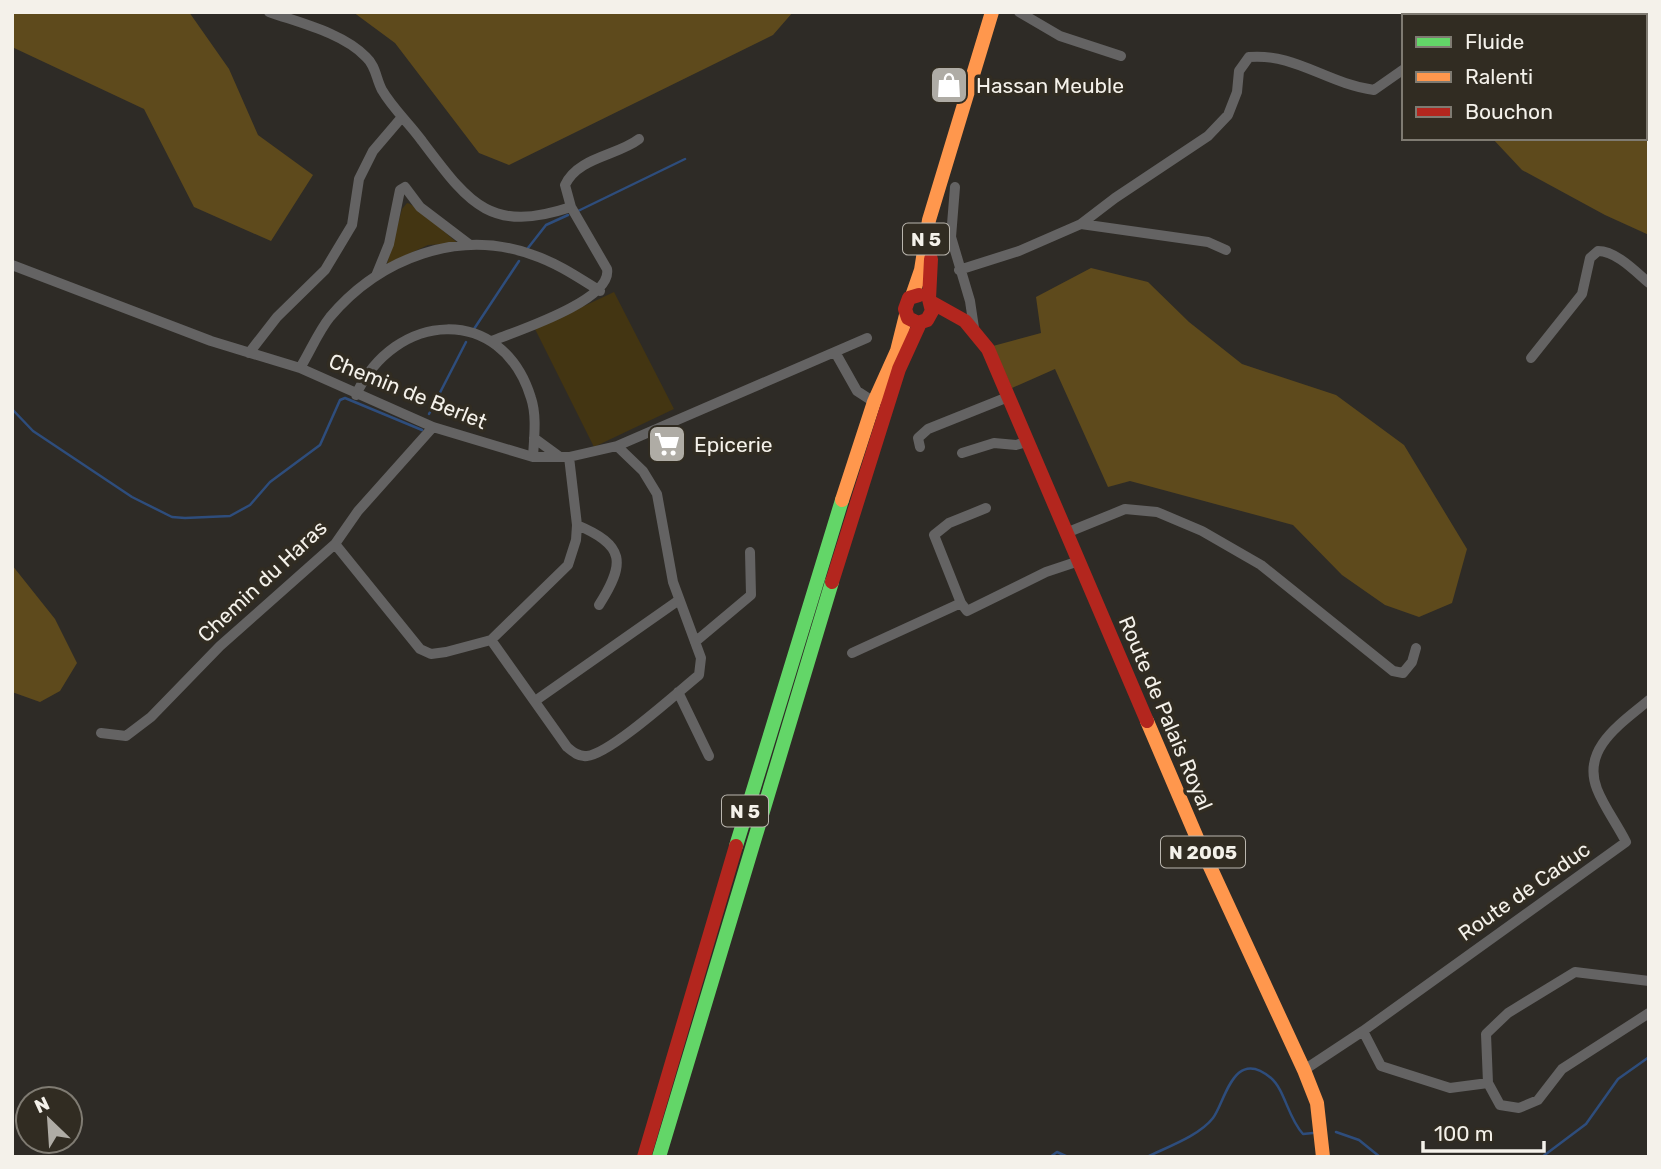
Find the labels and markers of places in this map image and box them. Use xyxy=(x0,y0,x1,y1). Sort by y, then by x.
shop icon: Hassan Meuble xyxy=(928,64,970,106)
place label: Hassan Meuble xyxy=(976,73,1124,98)
supermarket icon: Epicerie xyxy=(646,423,688,465)
place label: Epicerie xyxy=(694,432,773,457)

